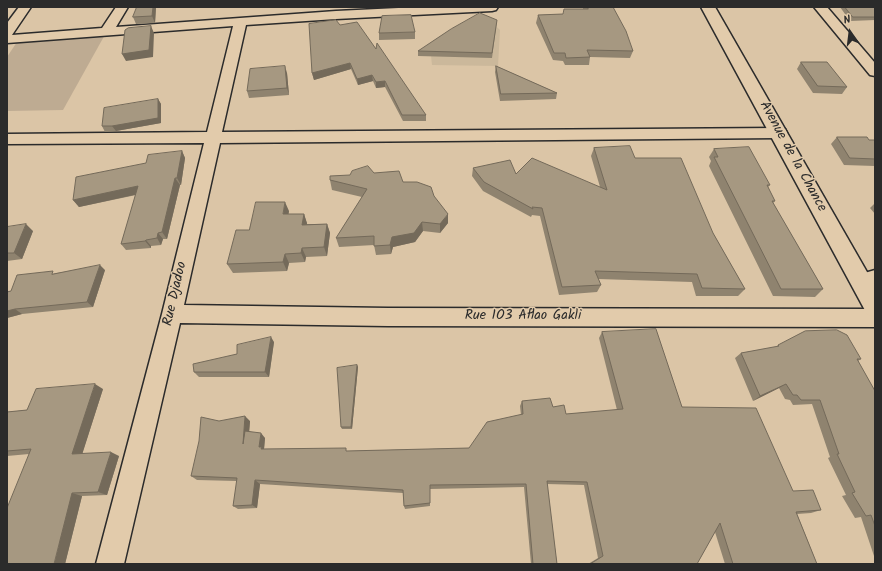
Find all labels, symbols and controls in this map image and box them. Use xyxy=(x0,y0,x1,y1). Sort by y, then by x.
text: N xyxy=(842,11,853,30)
north arrow xyxy=(830,12,870,52)
street label: Avenue de la Chance xyxy=(755,99,829,215)
street label: Rue Djadoo xyxy=(160,260,192,328)
street label: Rue 1O3 Aflao Gakli xyxy=(465,309,581,325)

